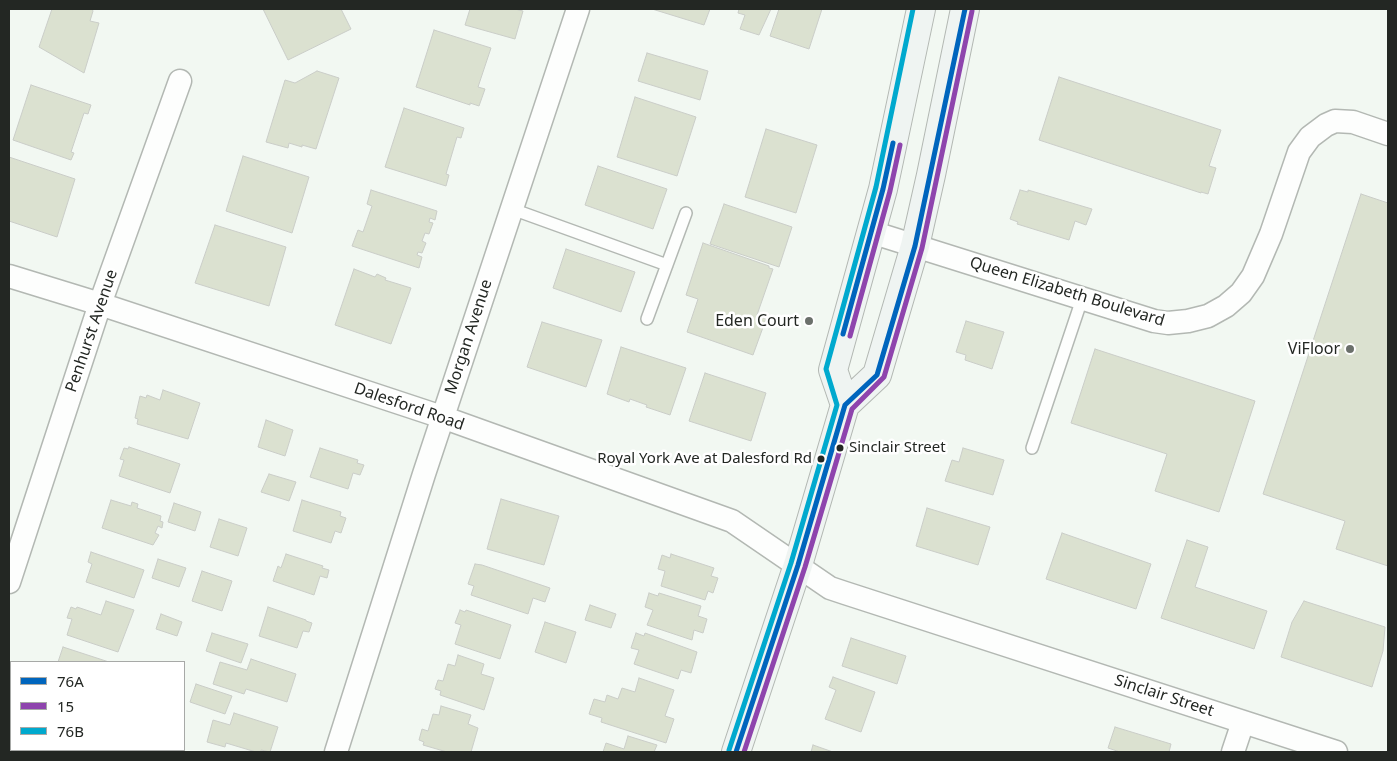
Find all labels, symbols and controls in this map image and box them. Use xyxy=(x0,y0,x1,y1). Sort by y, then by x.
street label: Queen Elizabeth Boulevard xyxy=(967,253,1167,331)
street label: Penhurst Avenue xyxy=(62,267,122,395)
street label: Morgan Avenue xyxy=(441,277,497,397)
place label: Eden Court xyxy=(715,311,799,331)
marker: Eden Court xyxy=(803,315,815,327)
place label: ViFloor xyxy=(1288,339,1340,359)
marker: ViFloor xyxy=(1344,343,1356,355)
street label: Dalesford Road xyxy=(351,379,467,435)
place label: Sinclair Street xyxy=(849,439,946,457)
marker: Sinclair Street xyxy=(835,443,845,453)
place label: Royal York Ave at Dalesford Rd xyxy=(597,450,812,468)
marker: Royal York Ave at Dalesford Rd xyxy=(816,454,826,464)
legend xyxy=(10,661,185,751)
text: 76A xyxy=(57,671,84,691)
street label: Sinclair Street xyxy=(1112,671,1216,721)
text: 15 xyxy=(57,696,74,716)
text: 76B xyxy=(57,721,84,741)

